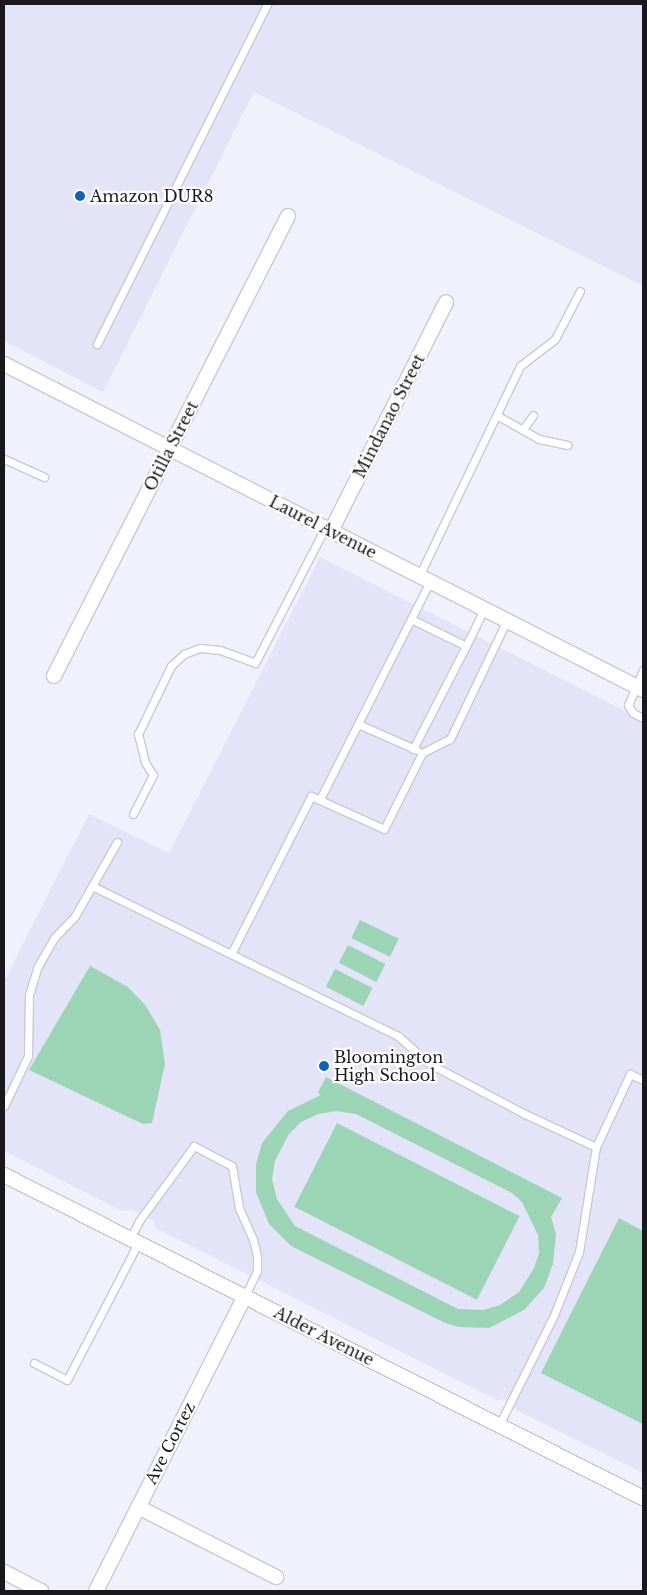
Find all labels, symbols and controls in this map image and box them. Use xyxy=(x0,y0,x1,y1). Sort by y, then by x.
place label: Amazon DUR8 xyxy=(90,186,213,206)
marker: Amazon DUR8 xyxy=(74,190,86,202)
street label: Mindanao Street xyxy=(349,351,429,481)
street label: Otilla Street xyxy=(140,398,202,494)
street label: Laurel Avenue xyxy=(266,492,380,562)
place label: Bloomington High School xyxy=(334,1047,443,1085)
marker: Bloomington High School xyxy=(318,1060,330,1072)
street label: Alder Avenue xyxy=(270,1302,378,1370)
street label: Ave Cortez xyxy=(141,1399,199,1487)

